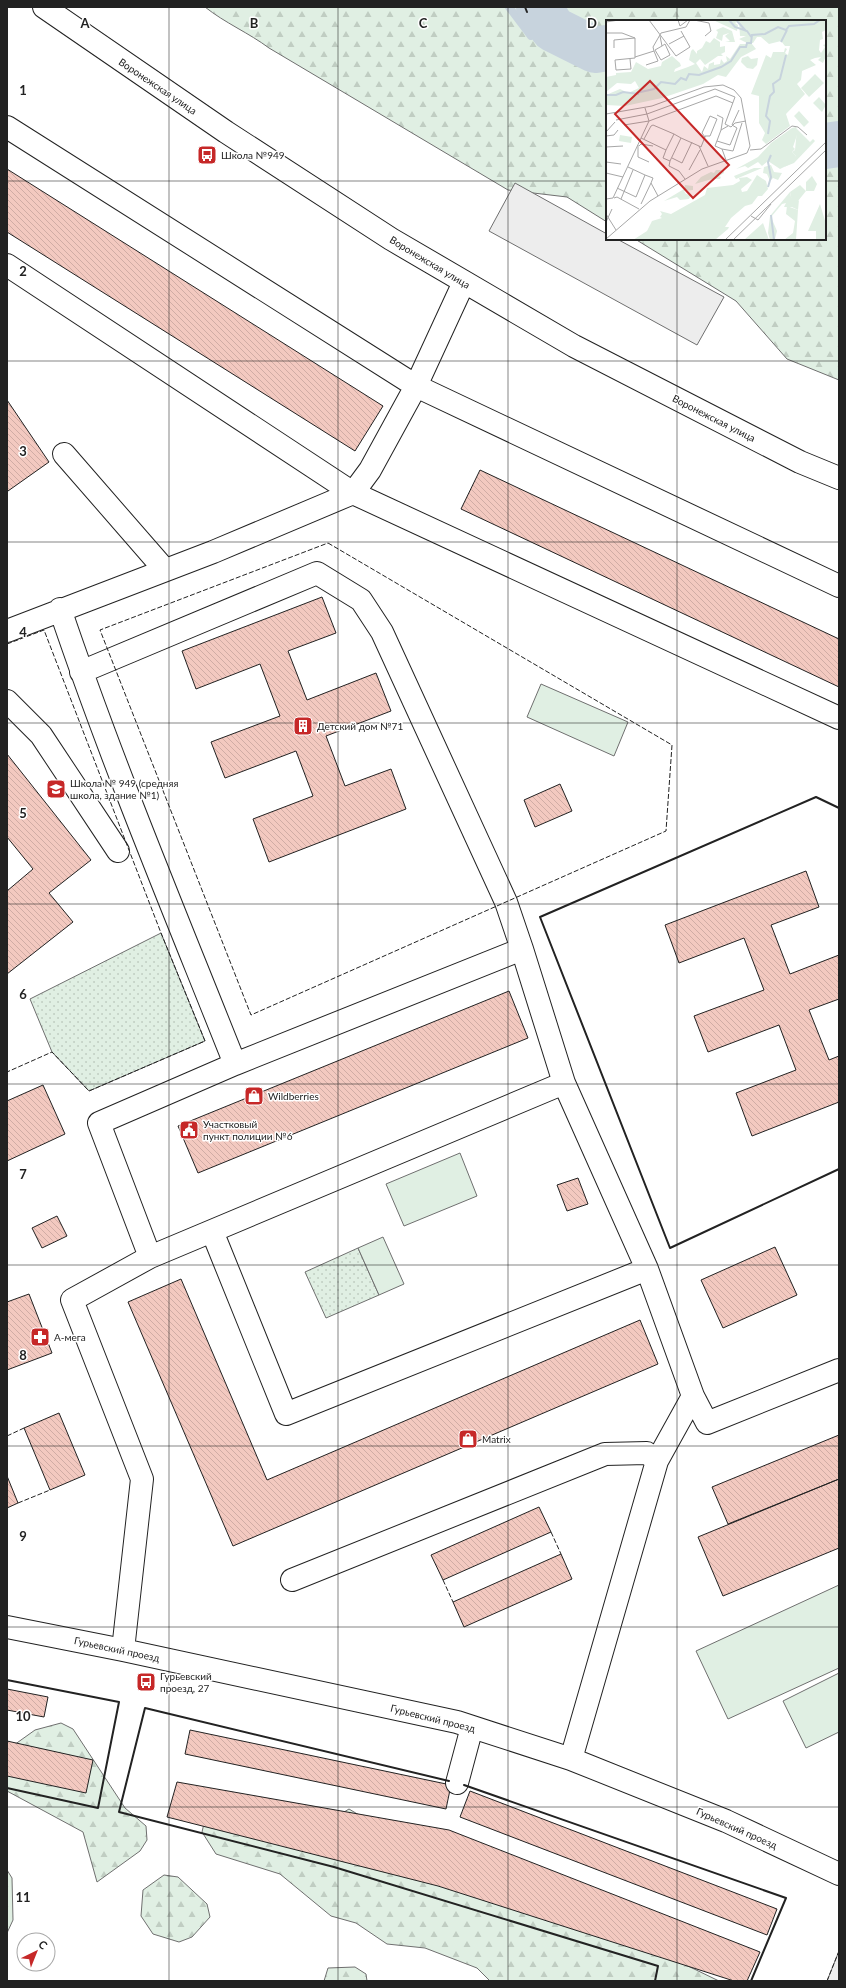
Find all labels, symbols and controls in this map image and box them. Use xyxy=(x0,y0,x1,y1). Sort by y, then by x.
text: A xyxy=(79,15,90,31)
text: B xyxy=(250,15,259,31)
text: C xyxy=(419,15,428,31)
text: D xyxy=(587,15,597,31)
inset map xyxy=(606,20,826,240)
street label: Воронежская улица xyxy=(117,55,199,117)
text: 1 xyxy=(19,82,27,98)
bus stop icon: Школа №949 xyxy=(196,144,218,166)
place label: Школа №949 xyxy=(221,149,285,161)
street label: Воронежская улица xyxy=(388,233,472,291)
text: 2 xyxy=(19,263,27,279)
street label: Воронежская улица xyxy=(670,392,758,444)
text: 3 xyxy=(19,443,27,459)
text: 4 xyxy=(19,624,27,640)
building icon: Детский дом №71 xyxy=(292,715,314,737)
place label: Детский дом №71 xyxy=(317,720,403,732)
place label: Школа № 949 (средняя школа, здание №1) xyxy=(70,777,178,801)
school or university icon: Школа № 949 (средняя школа, здание №1) xyxy=(45,778,67,800)
text: 5 xyxy=(19,805,27,821)
text: 6 xyxy=(19,986,27,1002)
shop icon: Wildberries xyxy=(243,1085,265,1107)
place label: Wildberries xyxy=(268,1090,319,1102)
place label: Участковый пункт полиции №6 xyxy=(203,1118,293,1142)
public building icon: Участковый пункт полиции №6 xyxy=(178,1119,200,1141)
text: 7 xyxy=(19,1166,27,1182)
pharmacy icon: А-мега xyxy=(29,1326,51,1348)
place label: А-мега xyxy=(54,1331,86,1343)
text: 8 xyxy=(19,1347,27,1363)
shop icon: Matrix xyxy=(457,1428,479,1450)
place label: Matrix xyxy=(482,1433,511,1445)
text: 9 xyxy=(19,1528,27,1544)
street label: Гурьевский проезд xyxy=(73,1634,161,1664)
place label: Гурьевский проезд, 27 xyxy=(160,1670,212,1694)
bus stop icon: Гурьевский проезд, 27 xyxy=(135,1671,157,1693)
street label: Гурьевский проезд xyxy=(389,1702,477,1734)
text: 10 xyxy=(15,1708,31,1724)
street label: Гурьевский проезд xyxy=(695,1805,779,1851)
text: 11 xyxy=(15,1889,31,1905)
north arrow xyxy=(16,1932,56,1972)
text: С xyxy=(36,1937,51,1952)

